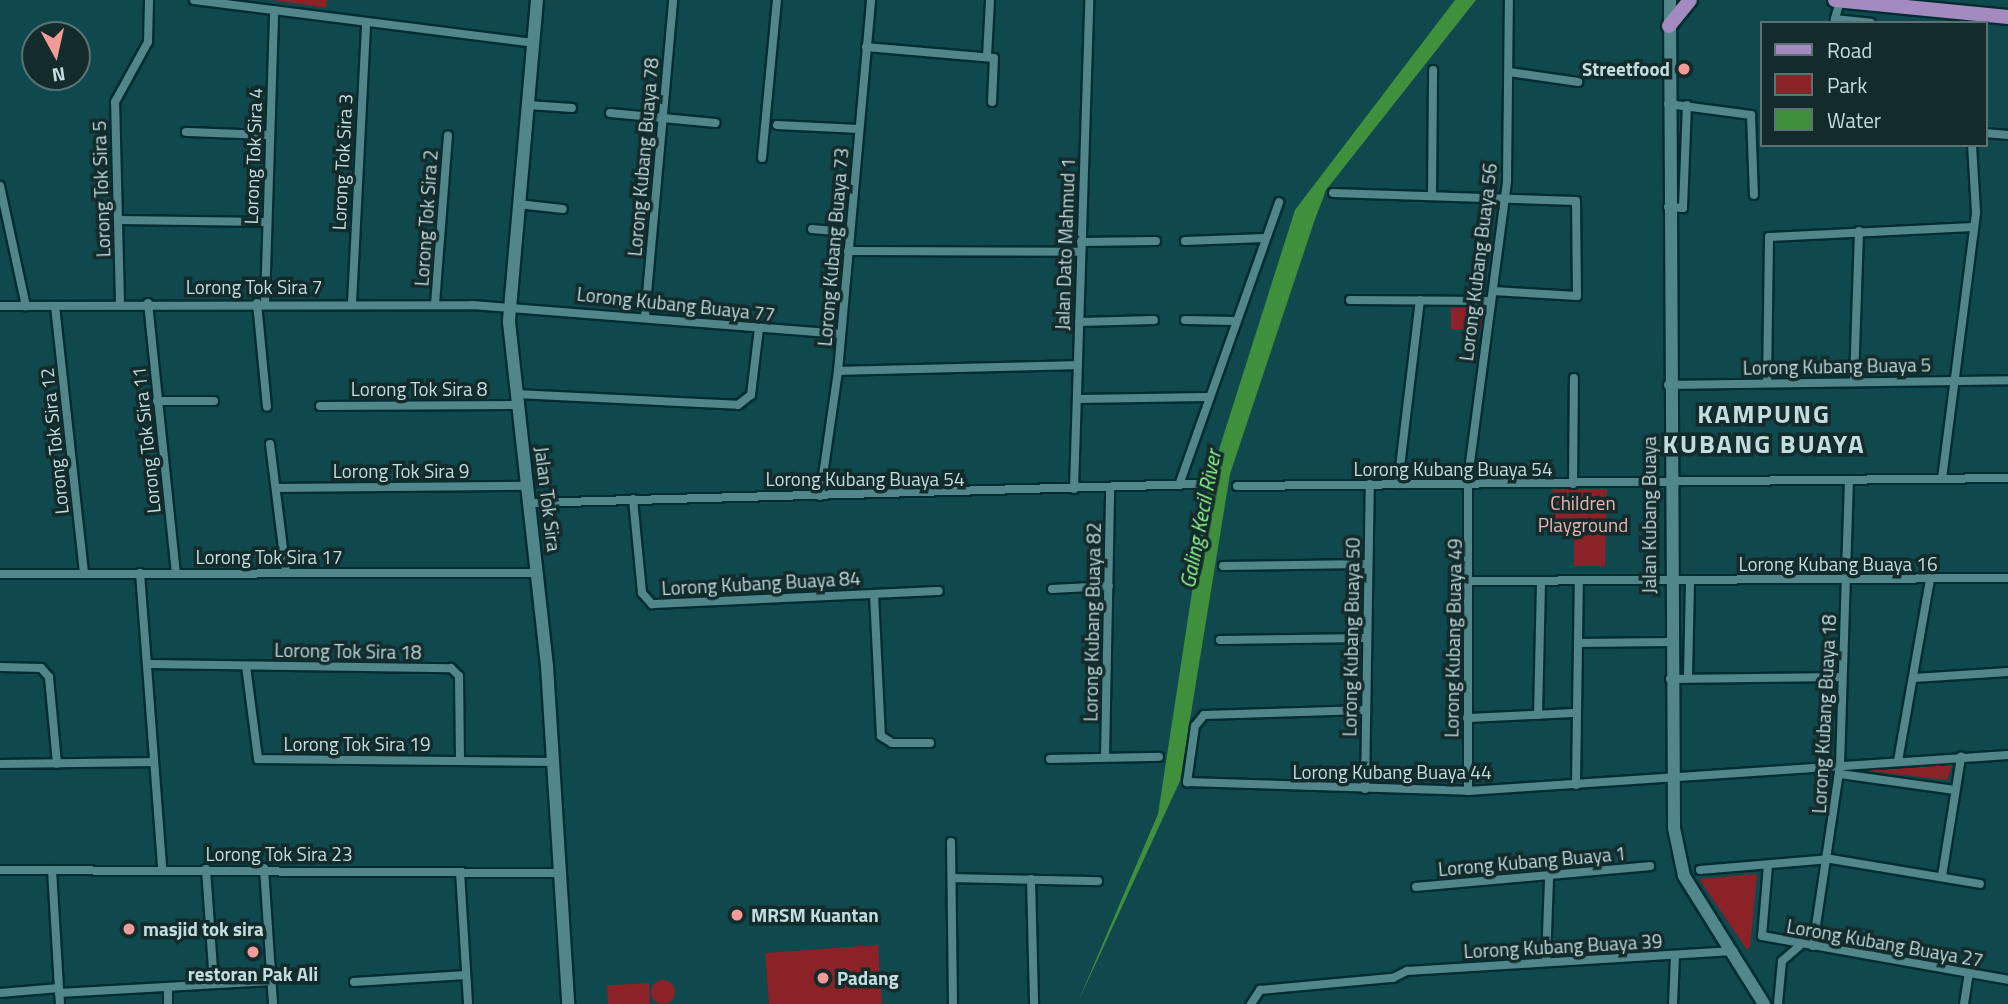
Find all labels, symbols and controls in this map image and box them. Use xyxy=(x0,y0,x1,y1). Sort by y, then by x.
north arrow xyxy=(21,21,91,91)
legend xyxy=(1759,21,1987,147)
text: Road xyxy=(1827,34,1872,66)
street label: Lorong Kubang Buaya 78 xyxy=(623,57,663,257)
place label: Streetfood xyxy=(1582,58,1670,80)
text: N xyxy=(50,60,67,91)
marker: Streetfood xyxy=(1676,61,1692,77)
text: Park xyxy=(1827,69,1867,101)
street label: Lorong Tok Sira 4 xyxy=(239,87,267,225)
street label: Lorong Tok Sira 3 xyxy=(327,93,357,231)
text: Water xyxy=(1827,104,1881,136)
street label: Lorong Tok Sira 5 xyxy=(87,120,115,258)
street label: Lorong Kubang Buaya 73 xyxy=(813,147,853,347)
street label: Lorong Tok Sira 2 xyxy=(410,149,442,287)
street label: Jalan Dato Mahmud 1 xyxy=(1051,157,1079,331)
street label: Lorong Kubang Buaya 56 xyxy=(1455,162,1501,362)
street label: Lorong Tok Sira 7 xyxy=(186,276,322,298)
street label: Lorong Kubang Buaya 77 xyxy=(576,282,776,326)
street label: Lorong Kubang Buaya 5 xyxy=(1743,353,1931,379)
street label: Lorong Tok Sira 11 xyxy=(127,366,165,514)
street label: Lorong Tok Sira 12 xyxy=(35,367,73,515)
street label: Lorong Tok Sira 8 xyxy=(351,378,487,400)
district label: KAMPUNG KUBANG BUAYA xyxy=(1664,398,1864,460)
street label: Jalan Kubang Buaya xyxy=(1638,436,1660,594)
street label: Jalan Tok Sira xyxy=(530,445,566,553)
water label: Galing Kecil River xyxy=(1174,448,1226,590)
street label: Lorong Kubang Buaya 54 xyxy=(1353,458,1553,480)
street label: Lorong Tok Sira 9 xyxy=(333,460,469,482)
street label: Lorong Kubang Buaya 54 xyxy=(765,468,965,490)
park label: Children Playground xyxy=(1538,492,1628,536)
street label: Lorong Kubang Buaya 82 xyxy=(1079,522,1105,722)
street label: Lorong Kubang Buaya 50 xyxy=(1338,537,1364,737)
street label: Lorong Kubang Buaya 49 xyxy=(1440,538,1466,738)
street label: Lorong Tok Sira 17 xyxy=(195,546,343,568)
street label: Lorong Kubang Buaya 16 xyxy=(1738,553,1938,575)
street label: Lorong Kubang Buaya 84 xyxy=(661,566,861,600)
street label: Lorong Kubang Buaya 18 xyxy=(1807,614,1841,814)
street label: Lorong Tok Sira 18 xyxy=(274,638,422,664)
street label: Lorong Tok Sira 19 xyxy=(283,733,431,755)
street label: Lorong Kubang Buaya 44 xyxy=(1292,761,1492,783)
street label: Lorong Kubang Buaya 1 xyxy=(1437,841,1627,881)
street label: Lorong Tok Sira 23 xyxy=(205,843,353,865)
place label: MRSM Kuantan xyxy=(751,904,879,926)
marker: MRSM Kuantan xyxy=(729,907,745,923)
street label: Lorong Kubang Buaya 27 xyxy=(1785,914,1985,972)
place label: masjid tok sira xyxy=(143,918,264,940)
marker: masjid tok sira xyxy=(121,921,137,937)
street label: Lorong Kubang Buaya 39 xyxy=(1463,929,1663,963)
marker: restoran Pak Ali xyxy=(245,944,261,960)
place label: restoran Pak Ali xyxy=(188,963,318,985)
place label: Padang xyxy=(837,967,899,989)
marker: Padang xyxy=(815,970,831,986)

